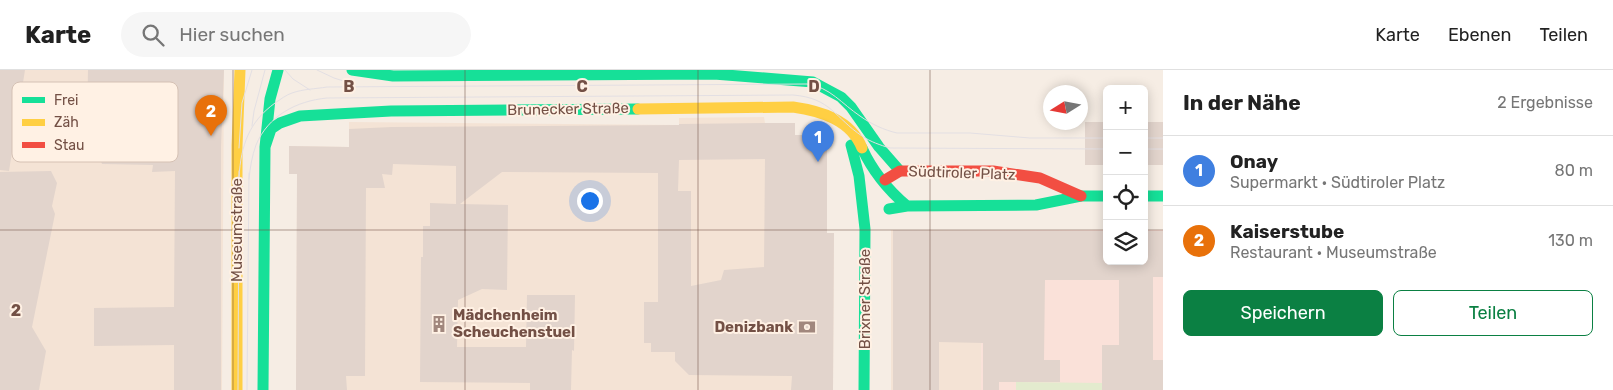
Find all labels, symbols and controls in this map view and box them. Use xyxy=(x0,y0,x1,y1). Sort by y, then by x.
search box xyxy=(121,12,471,57)
text: Karte xyxy=(25,21,91,49)
icon: search xyxy=(139,21,167,49)
text: Hier suchen xyxy=(179,23,285,46)
text: Karte xyxy=(1375,24,1420,46)
text: Ebenen xyxy=(1448,24,1512,46)
text: Teilen xyxy=(1540,24,1588,46)
text: B xyxy=(343,77,355,96)
text: C xyxy=(576,77,588,96)
text: D xyxy=(808,77,820,96)
legend xyxy=(12,82,178,162)
north arrow xyxy=(1043,85,1088,130)
map controls xyxy=(1103,85,1148,265)
button: + xyxy=(1103,85,1148,130)
text: In der Nähe xyxy=(1183,90,1301,115)
text: Frei xyxy=(54,92,78,109)
text: 2 Ergebnisse xyxy=(1497,93,1593,112)
pin: 2 xyxy=(195,95,227,136)
street label: Brunecker Straße xyxy=(507,99,629,119)
text: Zäh xyxy=(54,114,79,131)
pin: 1 xyxy=(802,121,834,162)
button: − xyxy=(1103,130,1148,175)
text: Stau xyxy=(54,137,84,154)
text: Onay xyxy=(1230,150,1278,173)
text: 1 xyxy=(1195,161,1203,180)
text: 80 m xyxy=(1555,161,1593,180)
street label: Südtiroler Platz xyxy=(908,162,1016,184)
text: Supermarkt · Südtiroler Platz xyxy=(1230,173,1445,192)
button: locate xyxy=(1103,175,1148,220)
street label: Museumstraße xyxy=(228,178,246,282)
your location xyxy=(577,188,603,214)
button: layers xyxy=(1103,220,1148,265)
text: Kaiserstube xyxy=(1230,220,1344,243)
text: 2 xyxy=(1194,231,1204,250)
text: 130 m xyxy=(1548,231,1593,250)
text: Restaurant · Museumstraße xyxy=(1230,243,1437,262)
street label: Brixner Straße xyxy=(856,249,874,349)
button: Speichern xyxy=(1183,290,1383,336)
button: Teilen xyxy=(1393,290,1593,336)
text: 2 xyxy=(11,301,21,320)
place label: Mädchenheim Scheuchenstuel xyxy=(453,306,575,341)
building icon: Mädchenheim Scheuchenstuel xyxy=(429,314,449,334)
bank icon: Denizbank xyxy=(797,317,817,337)
place label: Denizbank xyxy=(714,318,793,336)

